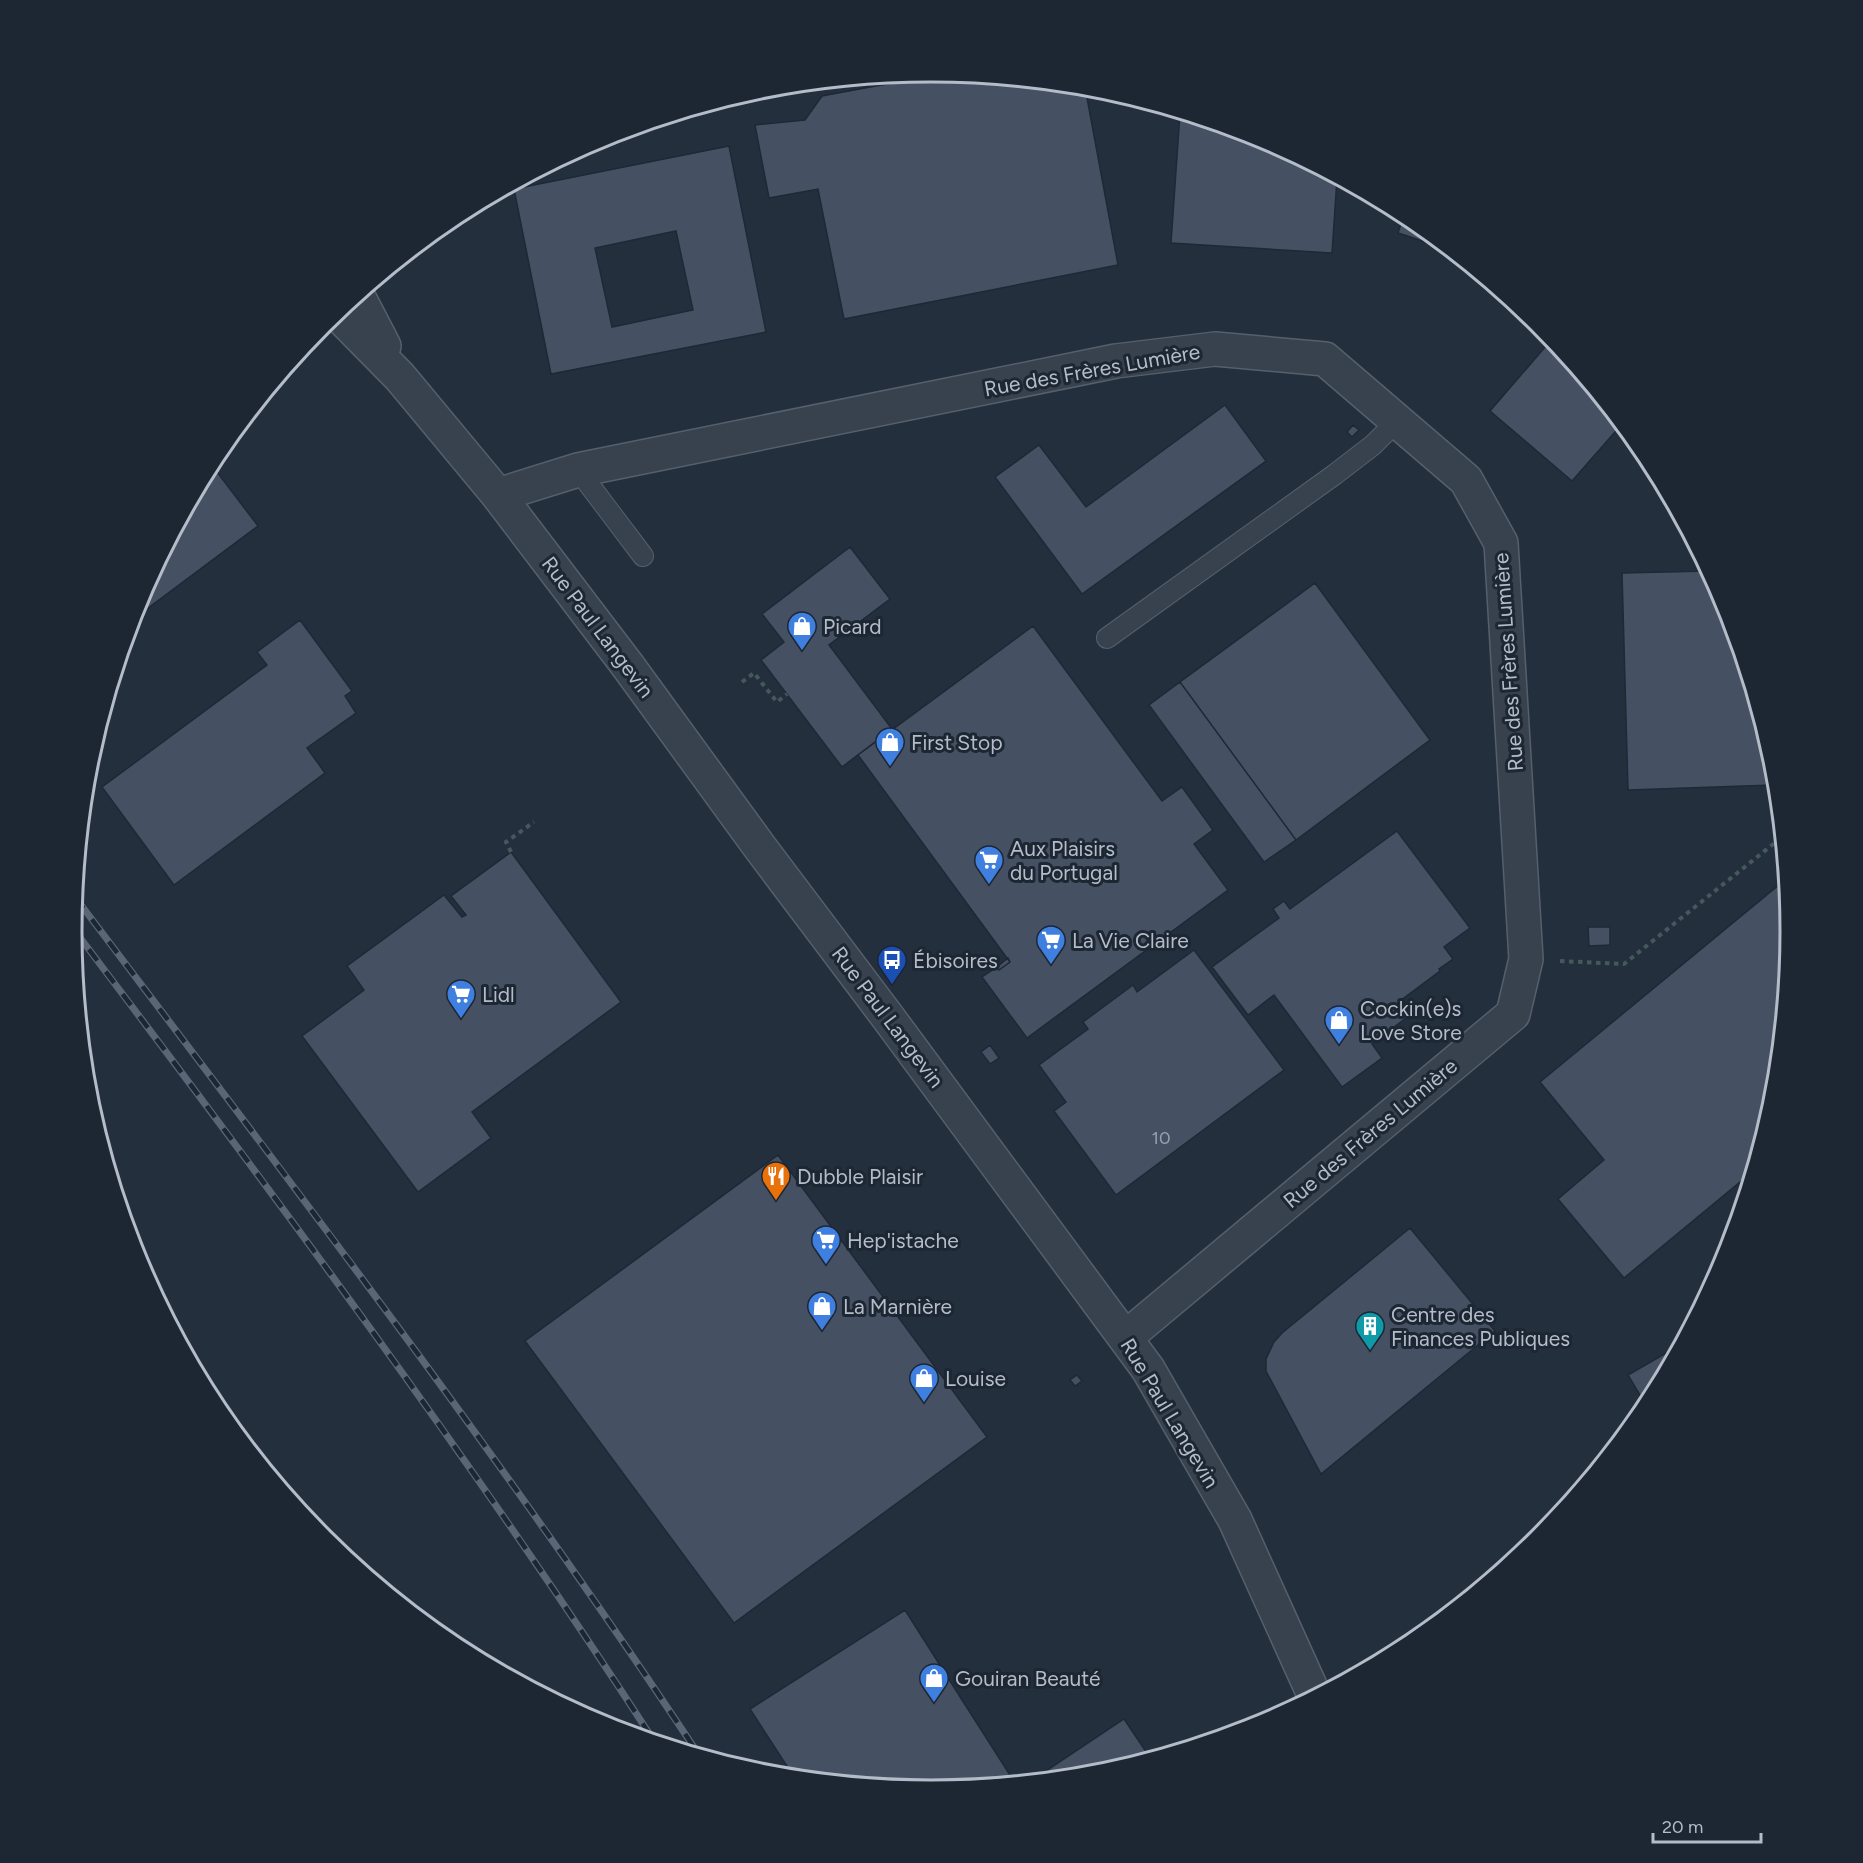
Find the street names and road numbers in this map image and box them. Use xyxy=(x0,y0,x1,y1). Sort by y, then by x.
street label: Rue des Frères Lumière xyxy=(982,339,1202,401)
street label: Rue Paul Langevin xyxy=(537,552,659,702)
street label: Rue des Frères Lumière xyxy=(1488,552,1528,772)
street label: Rue Paul Langevin xyxy=(827,942,949,1092)
street label: Rue des Frères Lumière xyxy=(1278,1053,1462,1213)
street label: Rue Paul Langevin xyxy=(1115,1334,1225,1492)

